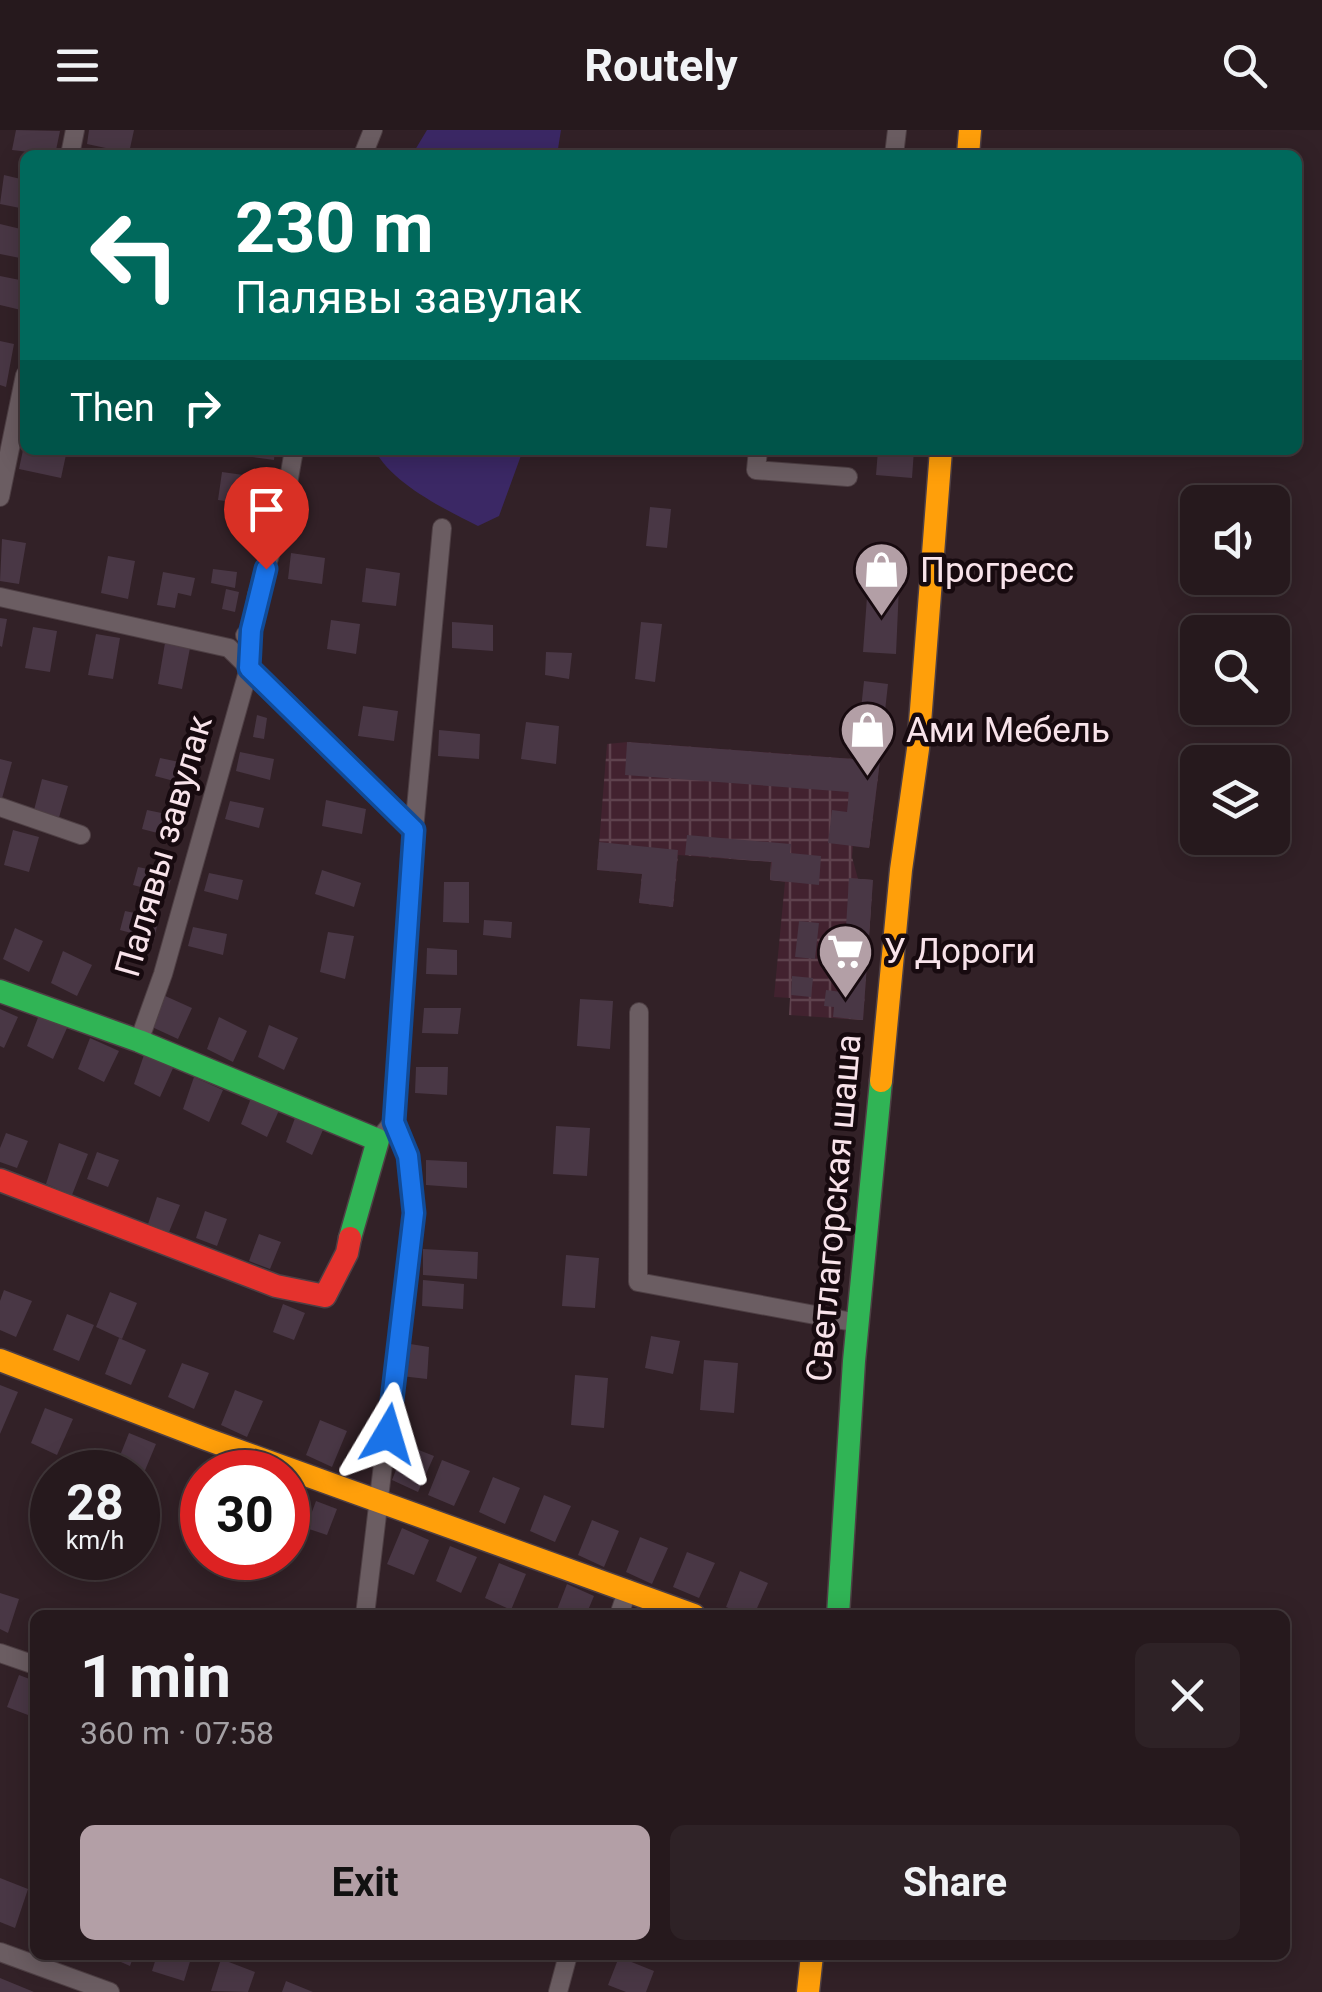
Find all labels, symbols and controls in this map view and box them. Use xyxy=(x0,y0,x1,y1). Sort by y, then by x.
icon: menu xyxy=(50,38,105,93)
icon: search xyxy=(1217,38,1272,93)
text: Routely xyxy=(584,39,738,92)
text: 230 m xyxy=(235,187,434,269)
icon: left xyxy=(70,190,200,320)
text: Палявы завулак xyxy=(235,271,582,324)
icon: right xyxy=(175,380,230,435)
text: Then xyxy=(70,386,155,430)
pin xyxy=(224,467,309,570)
icon: arrive xyxy=(239,482,294,537)
map controls xyxy=(1180,485,1290,855)
button: sound xyxy=(1180,485,1290,595)
shop icon: Прогресс xyxy=(851,540,911,619)
place label: Прогресс xyxy=(920,550,1074,591)
button: search xyxy=(1180,615,1290,725)
shop icon: Ами Мебель xyxy=(837,700,897,779)
place label: Ами Мебель xyxy=(906,710,1110,751)
street label: Палявы завулак xyxy=(107,711,221,981)
button: layers xyxy=(1180,745,1290,855)
supermarket icon: У Дороги xyxy=(815,921,875,1000)
place label: У Дороги xyxy=(884,931,1035,972)
street label: Светлагорская шаша xyxy=(798,1033,870,1383)
position arrow xyxy=(336,1382,440,1486)
speed limit sign: 30 xyxy=(180,1450,310,1580)
text: 28 xyxy=(66,1474,124,1532)
text: km/h xyxy=(66,1526,124,1555)
text: 1 min xyxy=(80,1641,231,1712)
button: close xyxy=(1135,1643,1240,1748)
text: 360 m · 07:58 xyxy=(80,1714,274,1752)
button: Exit xyxy=(80,1825,650,1940)
button: Share xyxy=(670,1825,1240,1940)

